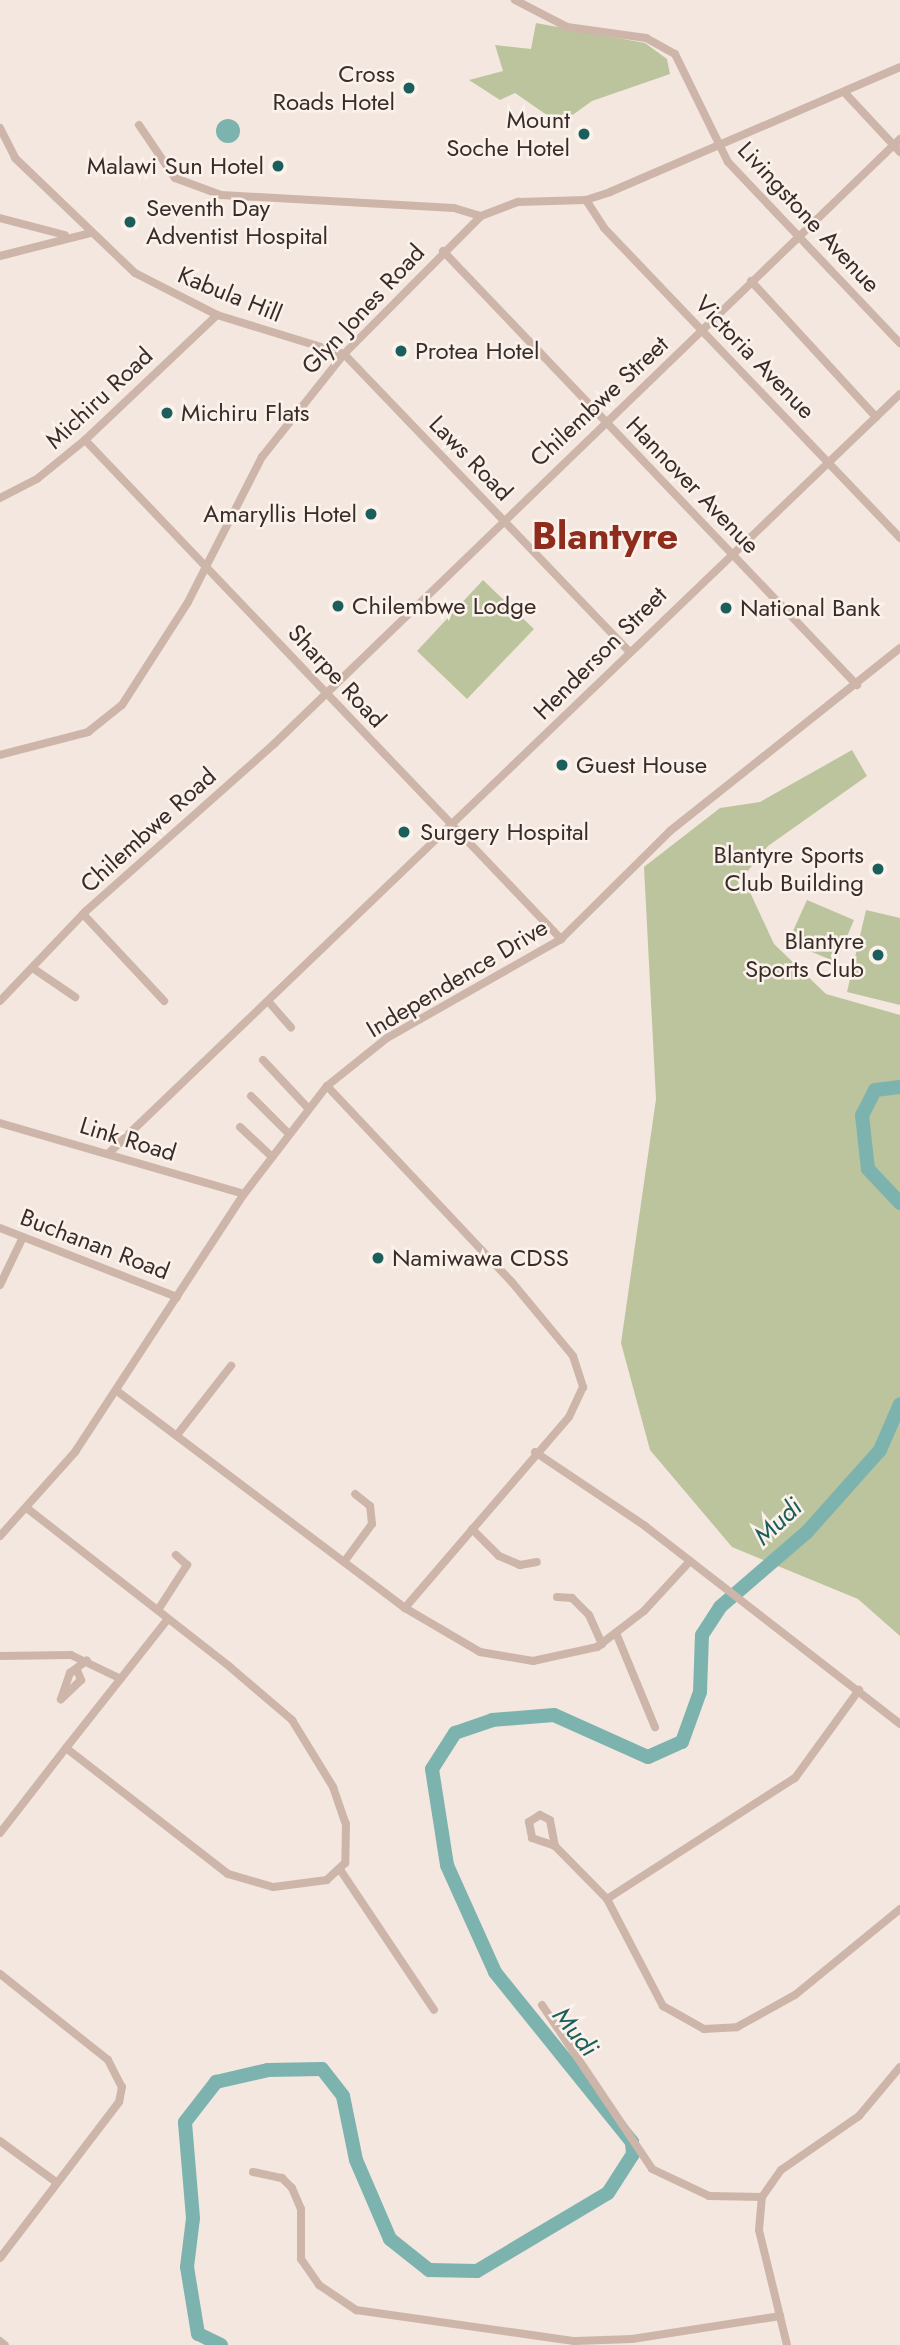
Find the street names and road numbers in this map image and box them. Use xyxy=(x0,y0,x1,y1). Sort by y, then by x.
street label: Livingstone Avenue xyxy=(732,136,886,298)
street label: Glyn Jones Road xyxy=(296,238,430,380)
street label: Kabula Hill xyxy=(174,260,286,328)
street label: Victoria Avenue xyxy=(689,289,821,425)
street label: Chilembwe Street xyxy=(524,330,674,472)
street label: Michiru Road xyxy=(40,341,158,455)
street label: Laws Road xyxy=(423,409,519,507)
street label: Hannover Avenue xyxy=(620,410,766,560)
street label: Henderson Street xyxy=(528,581,672,725)
street label: Sharpe Road xyxy=(282,618,392,734)
street label: Chilembwe Road xyxy=(74,762,222,898)
street label: Independence Drive xyxy=(361,913,553,1043)
street label: Link Road xyxy=(76,1111,180,1167)
street label: Buchanan Road xyxy=(16,1202,174,1286)

